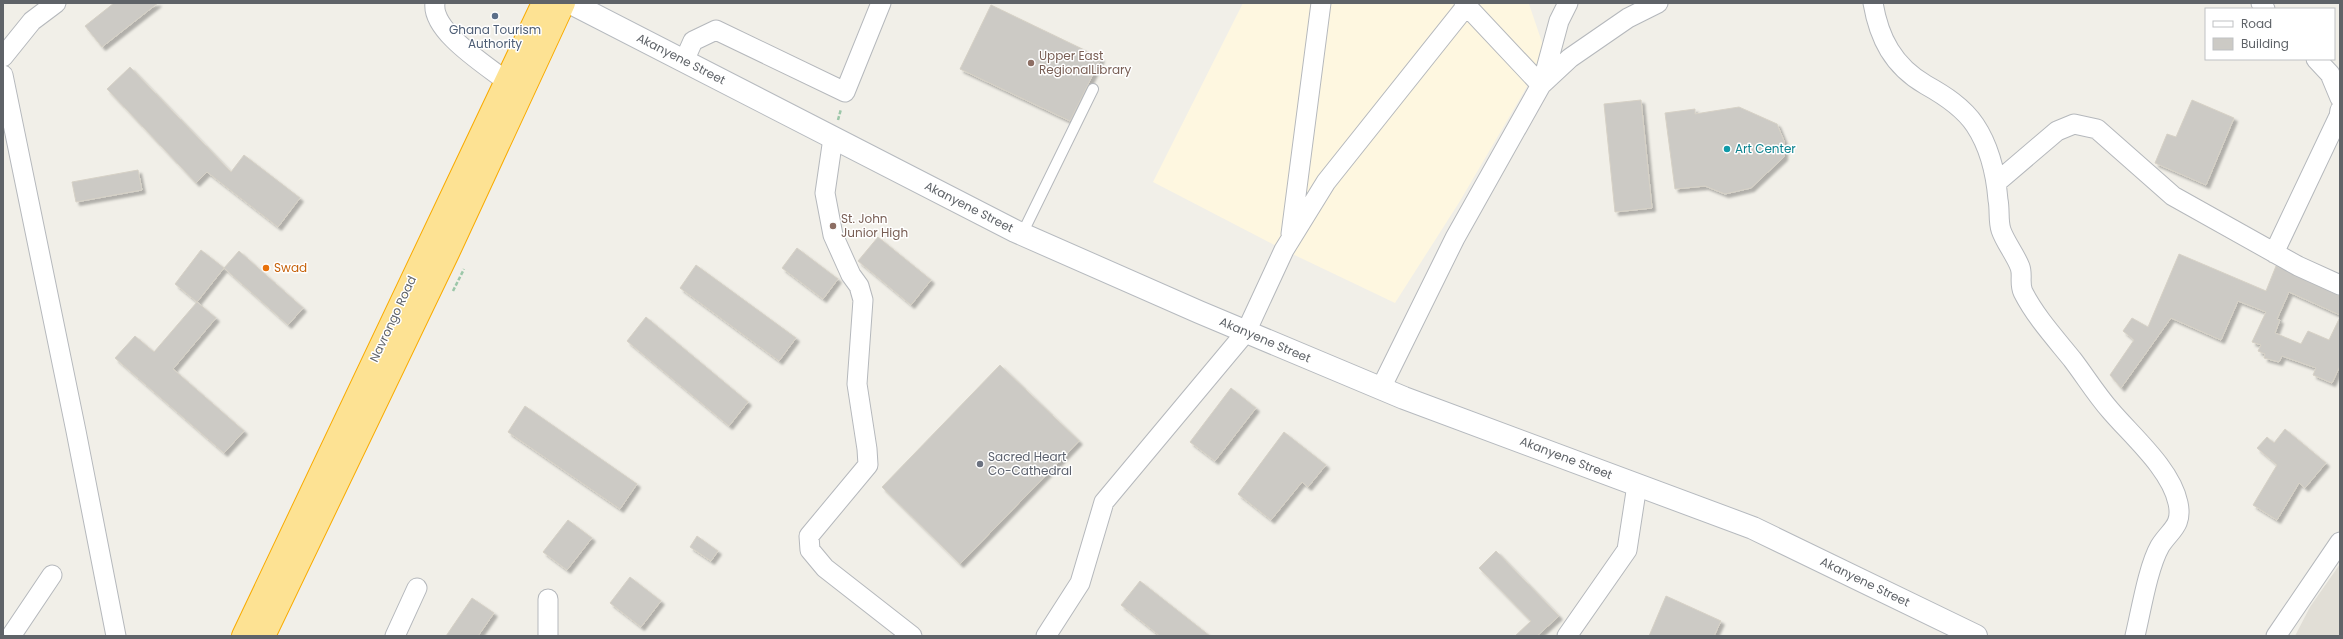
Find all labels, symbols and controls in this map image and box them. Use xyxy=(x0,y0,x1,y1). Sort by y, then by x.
legend xyxy=(2205,8,2335,60)
marker: Ghana Tourism Authority xyxy=(490,11,500,21)
text: Road xyxy=(2241,15,2272,32)
place label: Ghana Tourism Authority xyxy=(449,21,541,52)
street label: Akanyene Street xyxy=(634,29,729,88)
text: Building xyxy=(2241,35,2289,52)
place label: Upper East RegionalLibrary xyxy=(1039,47,1132,78)
marker: Upper East RegionalLibrary xyxy=(1026,58,1036,68)
place label: Art Center xyxy=(1735,140,1796,157)
marker: Art Center xyxy=(1722,144,1732,154)
street label: Akanyene Street xyxy=(922,177,1017,236)
place label: St. John Junior High xyxy=(841,210,908,241)
marker: St. John Junior High xyxy=(828,221,838,231)
place label: Swad xyxy=(274,259,307,276)
marker: Swad xyxy=(261,263,271,273)
street label: Navrongo Road xyxy=(365,273,420,365)
street label: Akanyene Street xyxy=(1217,313,1313,366)
street label: Akanyene Street xyxy=(1518,432,1615,483)
place label: Sacred Heart Co-Cathedral xyxy=(988,448,1072,479)
marker: Sacred Heart Co-Cathedral xyxy=(975,459,985,469)
street label: Akanyene Street xyxy=(1818,552,1913,611)

